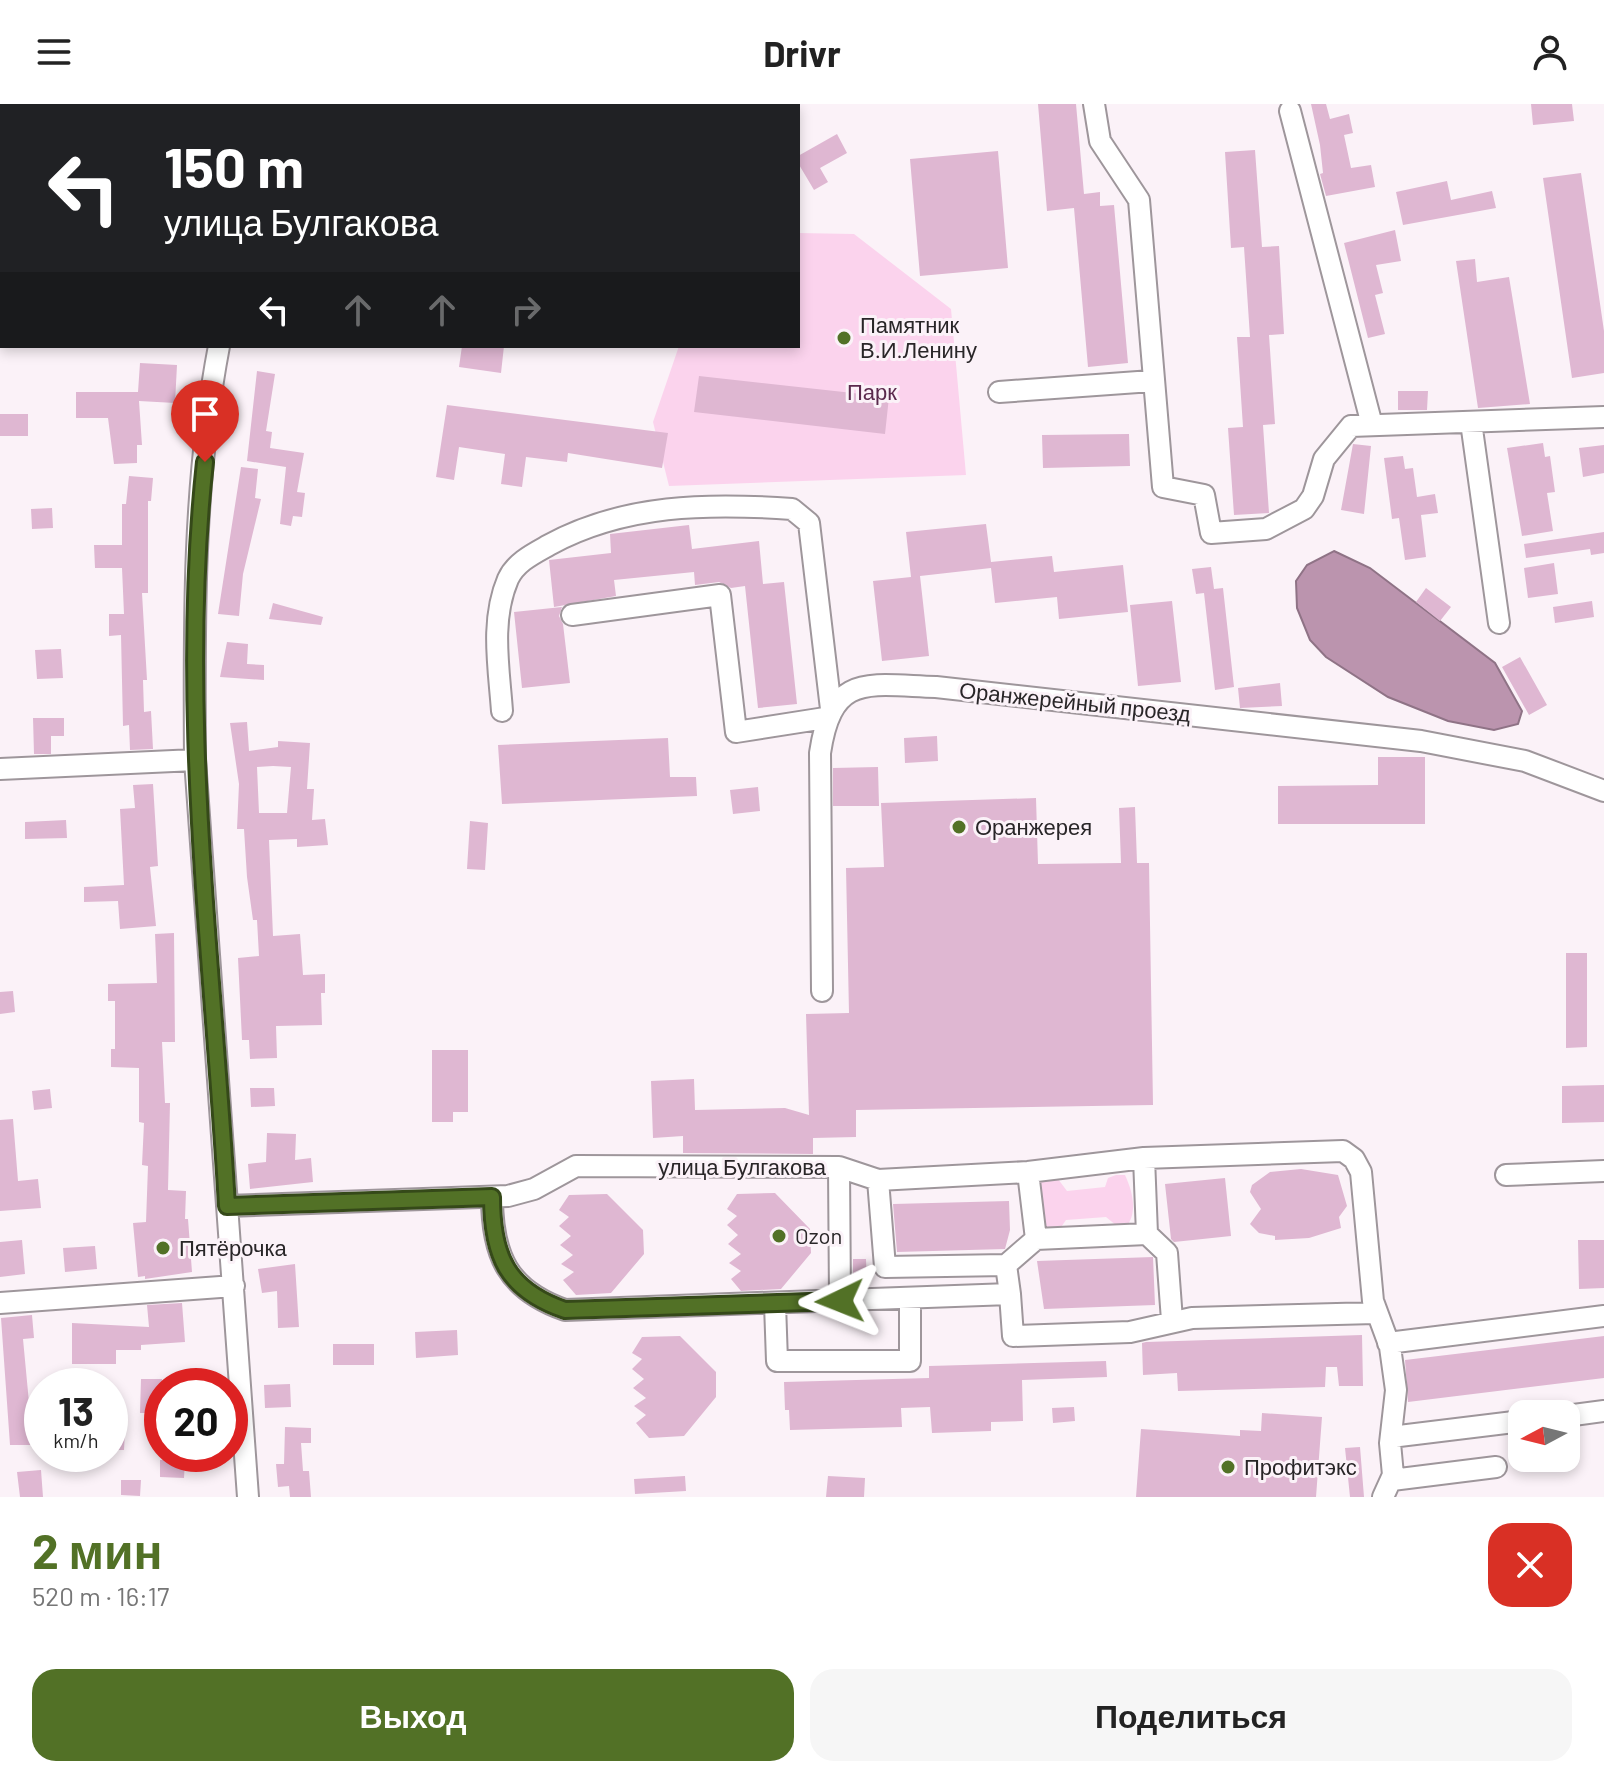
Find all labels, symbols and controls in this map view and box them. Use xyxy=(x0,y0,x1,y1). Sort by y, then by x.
icon: menu xyxy=(32,30,76,74)
icon: person xyxy=(1528,30,1572,74)
text: Drivr xyxy=(763,31,841,74)
text: 150 m xyxy=(164,132,304,199)
icon: left xyxy=(32,136,136,240)
text: улица Булгакова xyxy=(164,200,439,243)
icon: left xyxy=(252,288,296,332)
icon: ahead xyxy=(336,288,380,332)
icon: ahead xyxy=(420,288,464,332)
icon: right xyxy=(504,288,548,332)
place label: Памятник В.И.Ленину xyxy=(860,311,977,363)
marker: Памятник В.И.Ленину xyxy=(835,329,853,347)
park label: Парк xyxy=(847,378,897,405)
pin xyxy=(171,380,239,462)
icon: arrive xyxy=(183,392,227,436)
street label: Оранжерейный проезд xyxy=(958,676,1192,727)
place label: Оранжерея xyxy=(975,813,1092,840)
marker: Оранжерея xyxy=(950,818,968,836)
street label: улица Булгакова xyxy=(658,1153,827,1180)
place label: Ozon xyxy=(795,1222,842,1248)
marker: Ozon xyxy=(770,1227,788,1245)
place label: Пятёрочка xyxy=(179,1234,288,1261)
marker: Пятёрочка xyxy=(154,1239,172,1257)
position arrow xyxy=(798,1259,882,1343)
speed limit sign: 20 xyxy=(144,1368,248,1472)
text: 13 xyxy=(58,1386,94,1434)
north arrow xyxy=(1508,1400,1580,1472)
map controls xyxy=(1508,1400,1580,1472)
text: km/h xyxy=(53,1428,99,1452)
place label: Профитэкс xyxy=(1244,1453,1357,1480)
marker: Профитэкс xyxy=(1219,1458,1237,1476)
text: 2 мин xyxy=(32,1521,163,1579)
button: close xyxy=(1488,1523,1572,1607)
text: 520 m · 16:17 xyxy=(32,1580,169,1611)
button: Выход xyxy=(32,1669,794,1761)
button: Поделиться xyxy=(810,1669,1572,1761)

